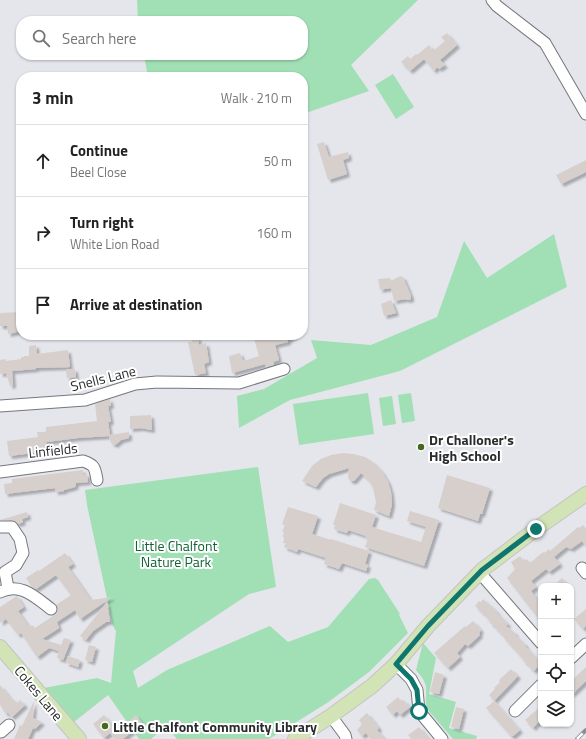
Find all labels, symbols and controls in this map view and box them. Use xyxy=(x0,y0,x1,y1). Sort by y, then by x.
search box xyxy=(16,16,308,60)
icon: search xyxy=(30,27,52,49)
text: Search here xyxy=(62,27,136,50)
text: 3 min xyxy=(32,85,73,111)
text: Walk · 210 m xyxy=(221,88,292,108)
text: Continue xyxy=(70,139,128,162)
icon: ahead xyxy=(32,150,54,172)
text: 50 m xyxy=(264,151,292,171)
text: Beel Close xyxy=(70,162,127,182)
text: Turn right xyxy=(70,211,134,234)
icon: right xyxy=(32,222,54,244)
text: 160 m xyxy=(256,223,292,243)
text: White Lion Road xyxy=(70,234,159,254)
text: Arrive at destination xyxy=(70,293,203,316)
icon: arrive xyxy=(32,294,54,316)
street label: Snells Lane xyxy=(68,360,138,396)
place label: Dr Challoner's High School xyxy=(429,429,514,466)
street label: Linfields xyxy=(27,437,79,463)
marker: Dr Challoner's High School xyxy=(416,442,426,452)
route end xyxy=(527,520,545,538)
park label: Little Chalfont Nature Park xyxy=(135,535,217,572)
map controls xyxy=(538,583,574,727)
button: + xyxy=(538,583,574,619)
button: − xyxy=(538,619,574,655)
button: locate xyxy=(538,655,574,691)
street label: Cokes Lane xyxy=(10,661,68,725)
button: layers xyxy=(538,691,574,727)
route start xyxy=(410,702,428,720)
place label: Little Chalfont Community Library xyxy=(113,716,317,737)
marker: Little Chalfont Community Library xyxy=(100,721,110,731)

